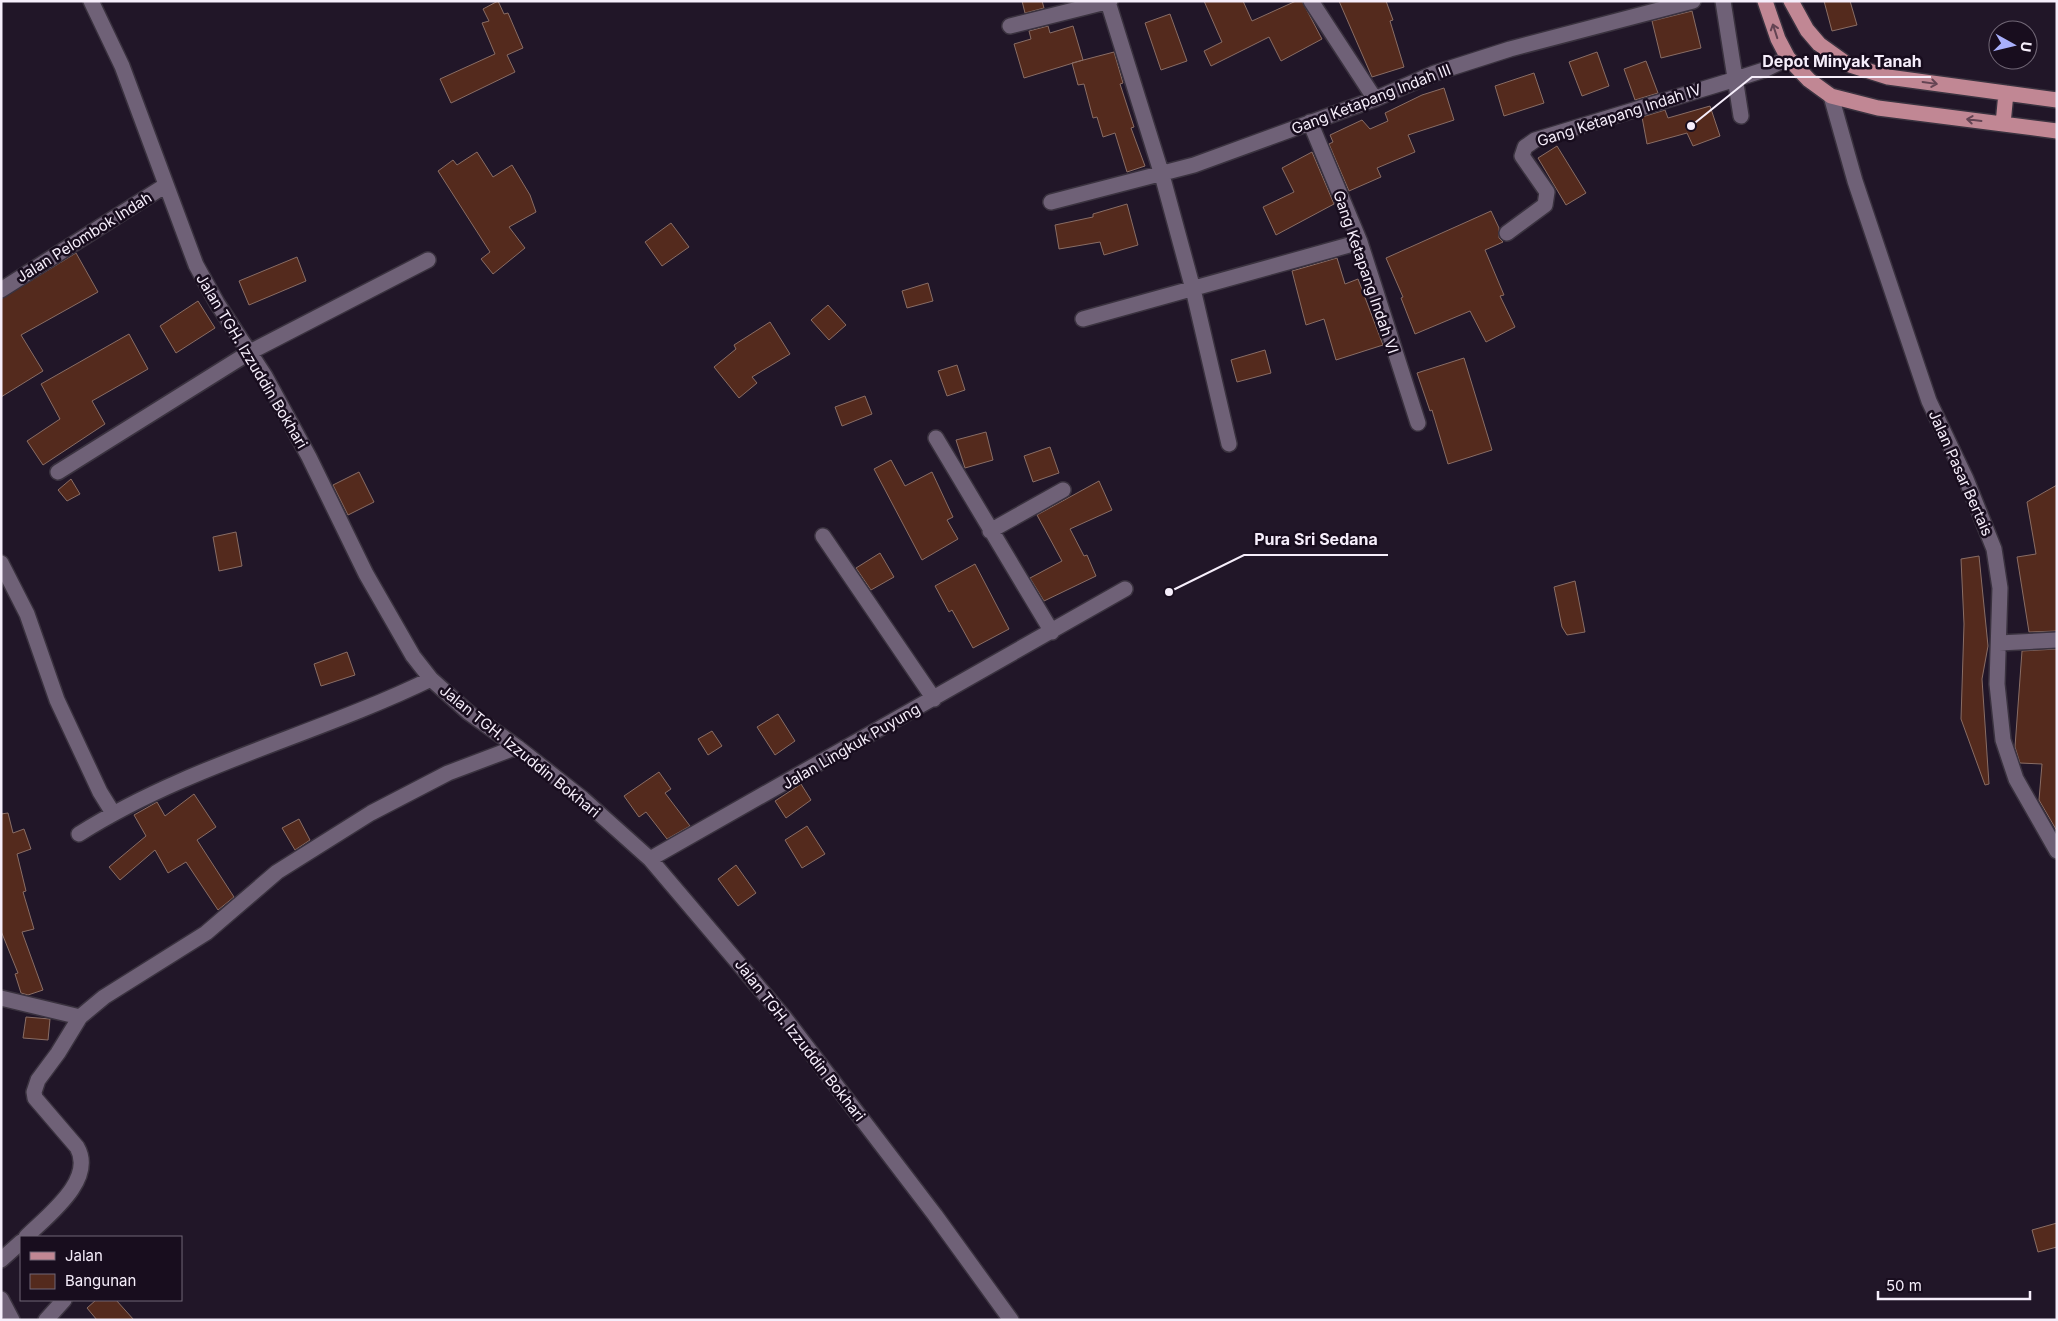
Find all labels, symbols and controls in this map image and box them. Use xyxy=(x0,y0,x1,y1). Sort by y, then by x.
north arrow xyxy=(1988,20,2038,70)
one-way arrow xyxy=(1770,24,1779,40)
text: U xyxy=(2017,41,2035,53)
callout: Depot Minyak Tanah xyxy=(1752,46,1931,77)
text: Depot Minyak Tanah xyxy=(1762,51,1922,71)
street label: Gang Ketapang Indah III xyxy=(1289,60,1453,138)
one-way arrow xyxy=(1922,78,1938,88)
street label: Gang Ketapang Indah IV xyxy=(1534,79,1704,151)
one-way arrow xyxy=(1966,115,1982,125)
street label: Jalan Pelombok Indah xyxy=(13,188,155,286)
street label: Gang Ketapang Indah VI xyxy=(1329,188,1403,356)
street label: Jalan TGH. Izzuddin Bokhari xyxy=(192,270,312,452)
street label: Jalan Pasar Bertais xyxy=(1925,407,1997,539)
callout: Pura Sri Sedana xyxy=(1244,524,1388,555)
text: Pura Sri Sedana xyxy=(1254,529,1378,549)
street label: Jalan TGH. Izzuddin Bokhari xyxy=(436,680,604,822)
street label: Jalan Lingkuk Puyung xyxy=(779,699,923,793)
street label: Jalan TGH. Izzuddin Bokhari xyxy=(731,955,869,1125)
legend xyxy=(20,1236,182,1301)
text: Jalan xyxy=(65,1246,103,1265)
scale bar xyxy=(1878,1268,2030,1300)
text: Bangunan xyxy=(65,1271,136,1290)
text: 50 m xyxy=(1886,1276,1922,1295)

